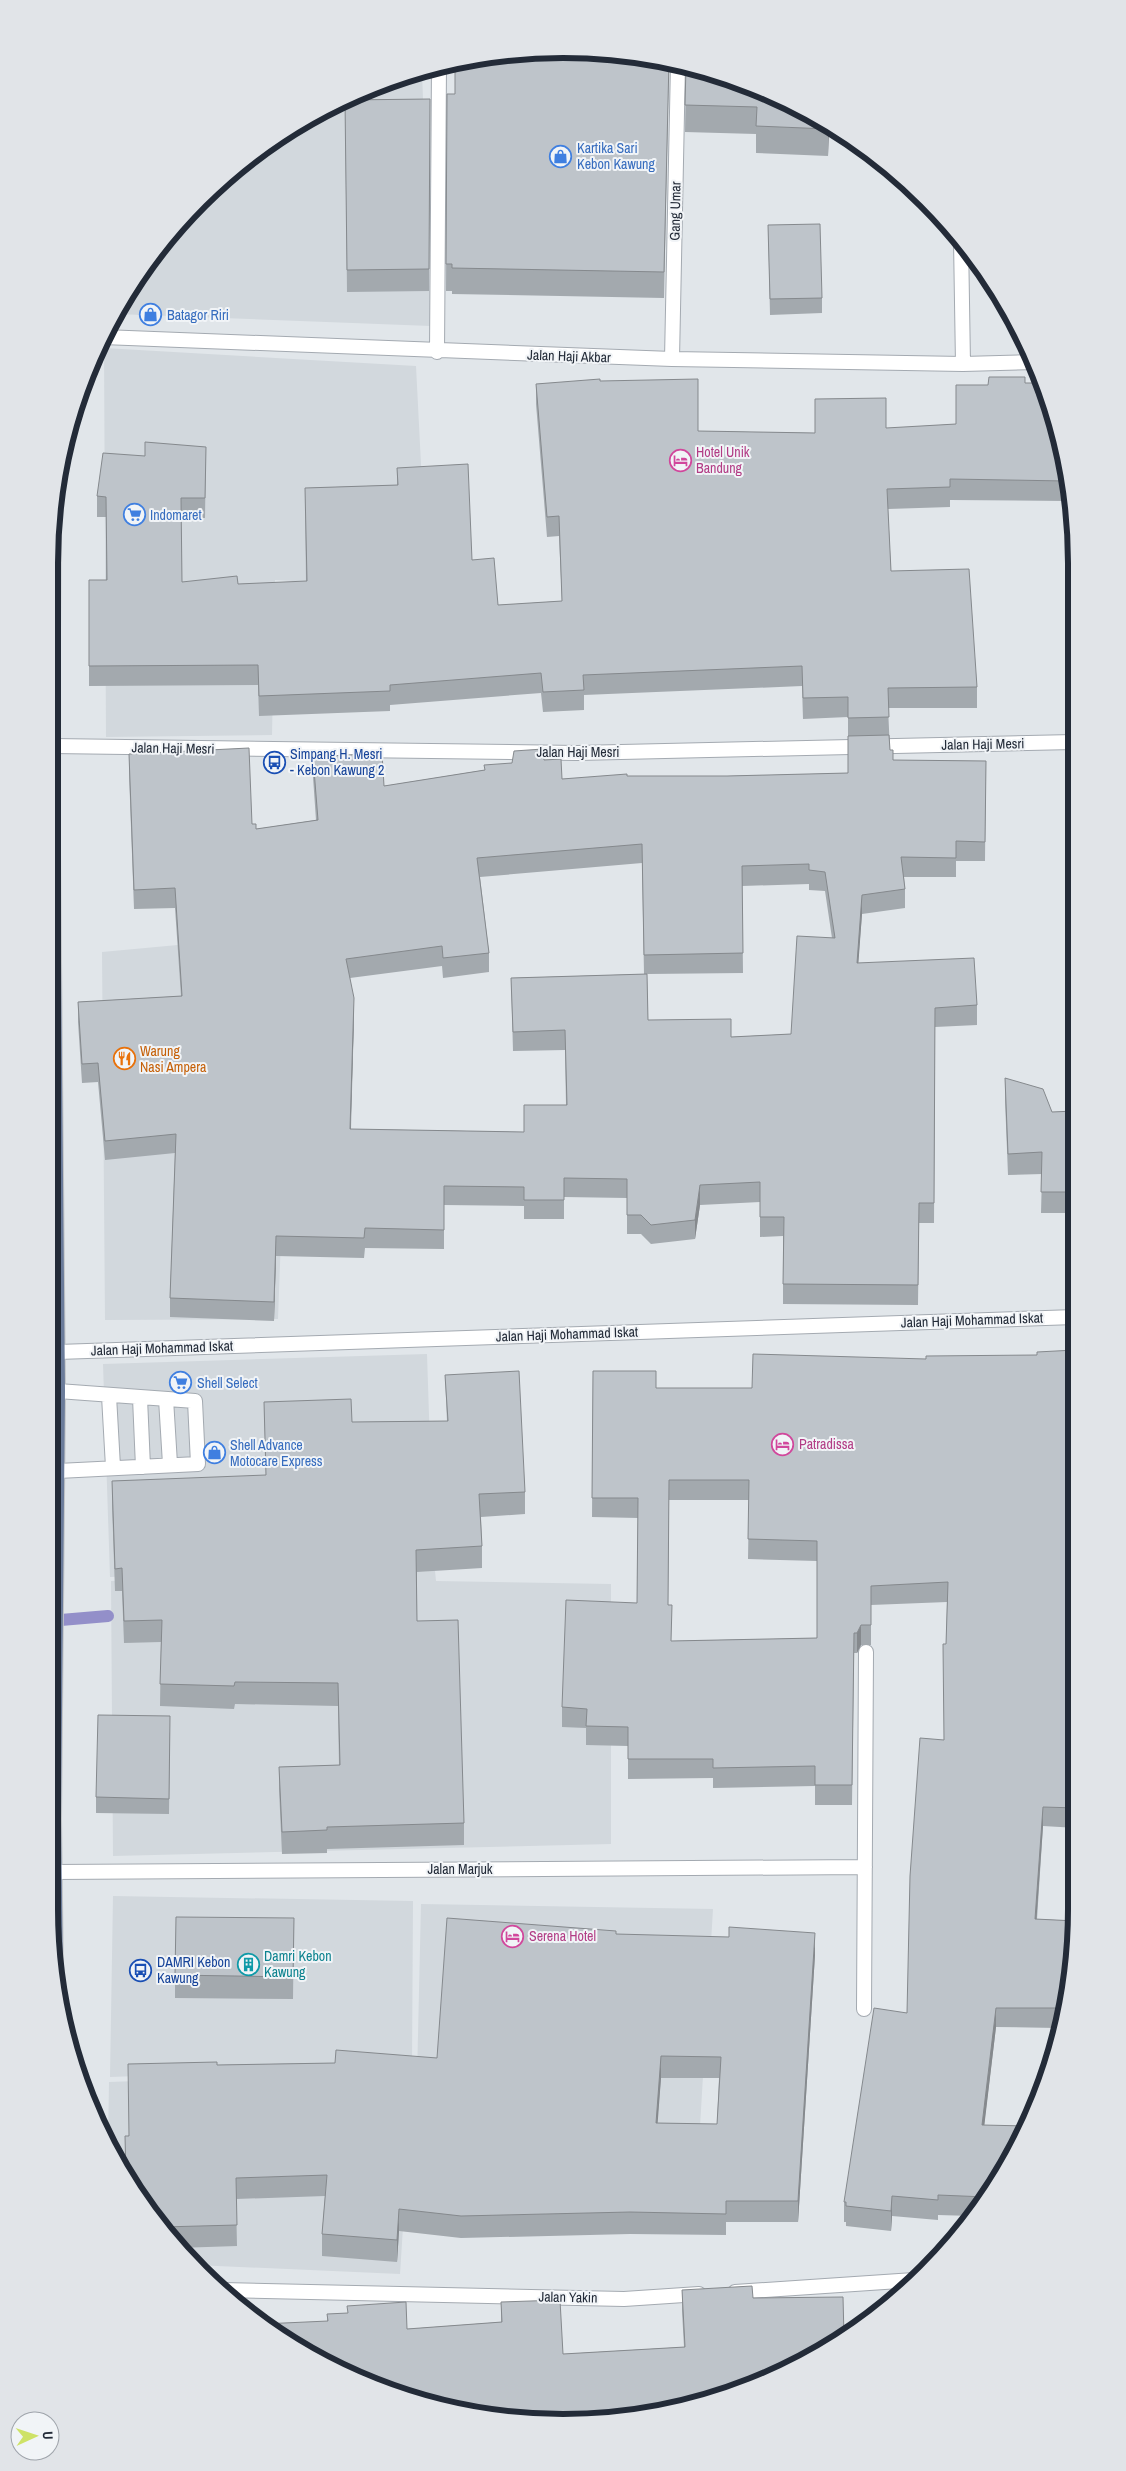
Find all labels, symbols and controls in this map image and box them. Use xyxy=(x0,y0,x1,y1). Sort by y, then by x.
place label: Kartika Sari Kebon Kawung xyxy=(577,139,655,173)
shop icon: Kartika Sari Kebon Kawung xyxy=(549,144,573,168)
street label: Gang Umar xyxy=(665,181,685,241)
shop icon: Batagor Riri xyxy=(139,303,163,327)
place label: Batagor Riri xyxy=(167,306,229,324)
street label: Jalan Haji Akbar xyxy=(527,346,611,366)
place label: Hotel Unik Bandung xyxy=(696,443,750,477)
hotel icon: Hotel Unik Bandung xyxy=(668,448,692,472)
supermarket icon: Indomaret xyxy=(122,503,146,527)
place label: Indomaret xyxy=(150,506,202,524)
street label: Jalan Haji Mesri xyxy=(941,734,1025,754)
street label: Jalan Haji Mesri xyxy=(131,738,215,758)
street label: Jalan Haji Mesri xyxy=(537,743,619,761)
place label: Simpang H. Mesri - Kebon Kawung 2 xyxy=(290,745,384,779)
bus stop icon: Simpang H. Mesri - Kebon Kawung 2 xyxy=(262,750,286,774)
place label: Warung Nasi Ampera xyxy=(140,1042,207,1076)
restaurant icon: Warung Nasi Ampera xyxy=(112,1047,136,1071)
street label: Jalan Haji Mohammad Iskat xyxy=(901,1309,1043,1331)
street label: Jalan Haji Mohammad Iskat xyxy=(496,1323,638,1345)
street label: Jalan Haji Mohammad Iskat xyxy=(91,1337,233,1359)
supermarket icon: Shell Select xyxy=(169,1371,193,1395)
place label: Shell Select xyxy=(197,1374,258,1392)
hotel icon: Patradissa xyxy=(771,1432,795,1456)
place label: Patradissa xyxy=(799,1435,854,1453)
place label: Shell Advance Motocare Express xyxy=(230,1436,323,1470)
shop icon: Shell Advance Motocare Express xyxy=(202,1441,226,1465)
street label: Jalan Marjuk xyxy=(427,1860,493,1878)
hotel icon: Serena Hotel xyxy=(501,1924,525,1948)
place label: Serena Hotel xyxy=(529,1927,596,1945)
place label: Damri Kebon Kawung xyxy=(264,1947,332,1981)
building icon: Damri Kebon Kawung xyxy=(236,1952,260,1976)
place label: DAMRI Kebon Kawung xyxy=(157,1953,230,1987)
bus stop icon: DAMRI Kebon Kawung xyxy=(129,1958,153,1982)
street label: Jalan Yakin xyxy=(538,2287,598,2307)
north arrow xyxy=(10,2411,60,2461)
text: U xyxy=(39,2431,57,2440)

